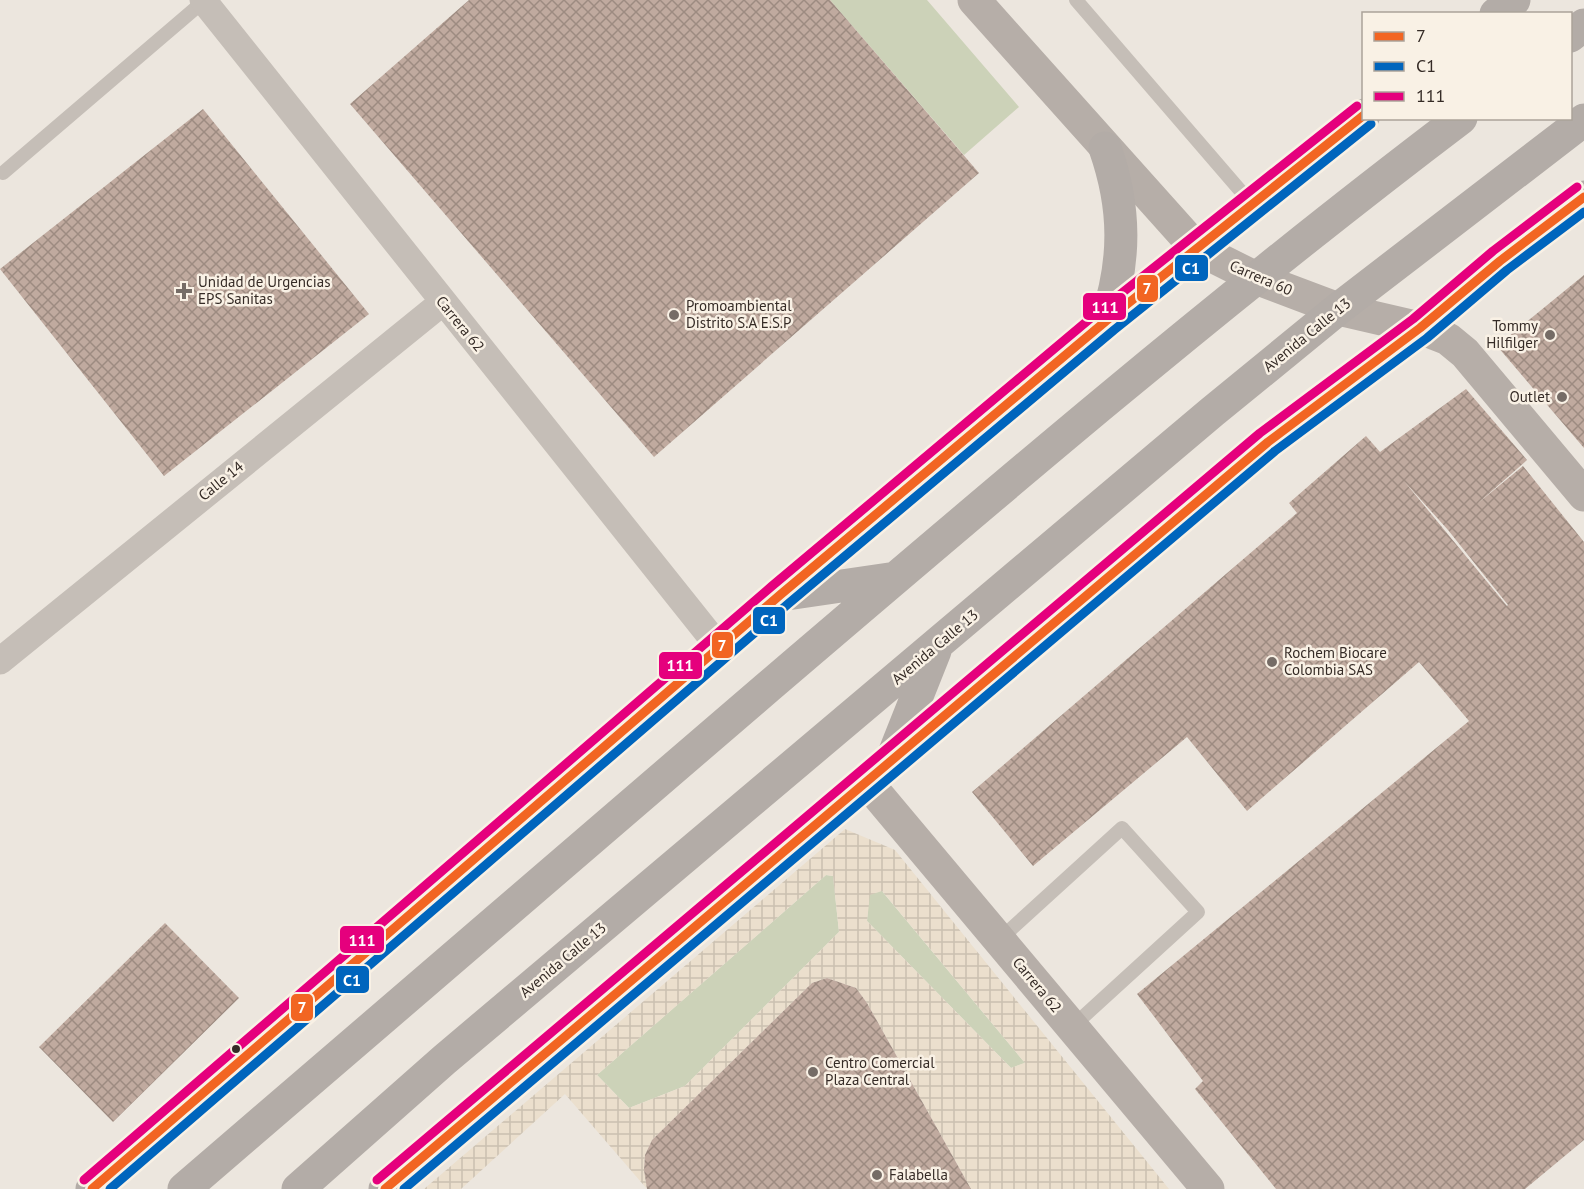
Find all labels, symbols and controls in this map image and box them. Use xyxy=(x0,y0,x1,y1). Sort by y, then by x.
legend xyxy=(1362,12,1572,120)
text: 7 xyxy=(1416,24,1426,47)
text: C1 xyxy=(1416,54,1436,77)
text: 111 xyxy=(1416,84,1445,107)
line badge: C1 xyxy=(1174,254,1209,282)
street label: Carrera 60 xyxy=(1227,256,1295,299)
text: C1 xyxy=(1182,258,1200,278)
place label: Unidad de Urgencias EPS Sanitas xyxy=(198,272,331,308)
line badge: 7 xyxy=(1136,274,1159,303)
text: 7 xyxy=(1142,278,1152,298)
marker: Unidad de Urgencias EPS Sanitas xyxy=(175,282,193,300)
street label: Carrera 62 xyxy=(432,292,489,355)
line badge: 111 xyxy=(1082,292,1127,321)
street label: Avenida Calle 13 xyxy=(1259,294,1354,376)
place label: Promoambiental Distrito S.A E.S.P xyxy=(686,296,792,332)
text: 111 xyxy=(1091,297,1119,317)
marker: Promoambiental Distrito S.A E.S.P xyxy=(667,308,681,322)
place label: Tommy Hilfilger xyxy=(1486,316,1538,352)
marker: Tommy Hilfilger xyxy=(1543,328,1557,342)
place label: Outlet xyxy=(1509,387,1550,406)
marker: Outlet xyxy=(1555,390,1569,404)
street label: Calle 14 xyxy=(194,457,247,505)
street label: Avenida Calle 13 xyxy=(888,605,982,688)
line badge: C1 xyxy=(752,606,786,635)
text: C1 xyxy=(760,610,778,630)
line badge: 7 xyxy=(711,631,734,659)
text: 7 xyxy=(717,635,727,655)
place label: Rochem Biocare Colombia SAS xyxy=(1284,643,1387,679)
line badge: 111 xyxy=(658,651,703,680)
text: 111 xyxy=(666,655,694,675)
marker: Rochem Biocare Colombia SAS xyxy=(1265,655,1279,669)
street label: Avenida Calle 13 xyxy=(516,918,610,1001)
line badge: 111 xyxy=(339,925,385,954)
text: 111 xyxy=(348,930,376,950)
street label: Carrera 62 xyxy=(1009,953,1066,1016)
line badge: C1 xyxy=(335,965,370,994)
text: C1 xyxy=(343,970,361,990)
line badge: 7 xyxy=(290,993,314,1022)
text: 7 xyxy=(297,997,307,1017)
unlabelled marker xyxy=(230,1043,242,1055)
place label: Centro Comercial Plaza Central xyxy=(825,1053,935,1089)
marker: Centro Comercial Plaza Central xyxy=(806,1065,820,1079)
place label: Falabella xyxy=(889,1165,948,1184)
marker: Falabella xyxy=(870,1168,884,1182)

